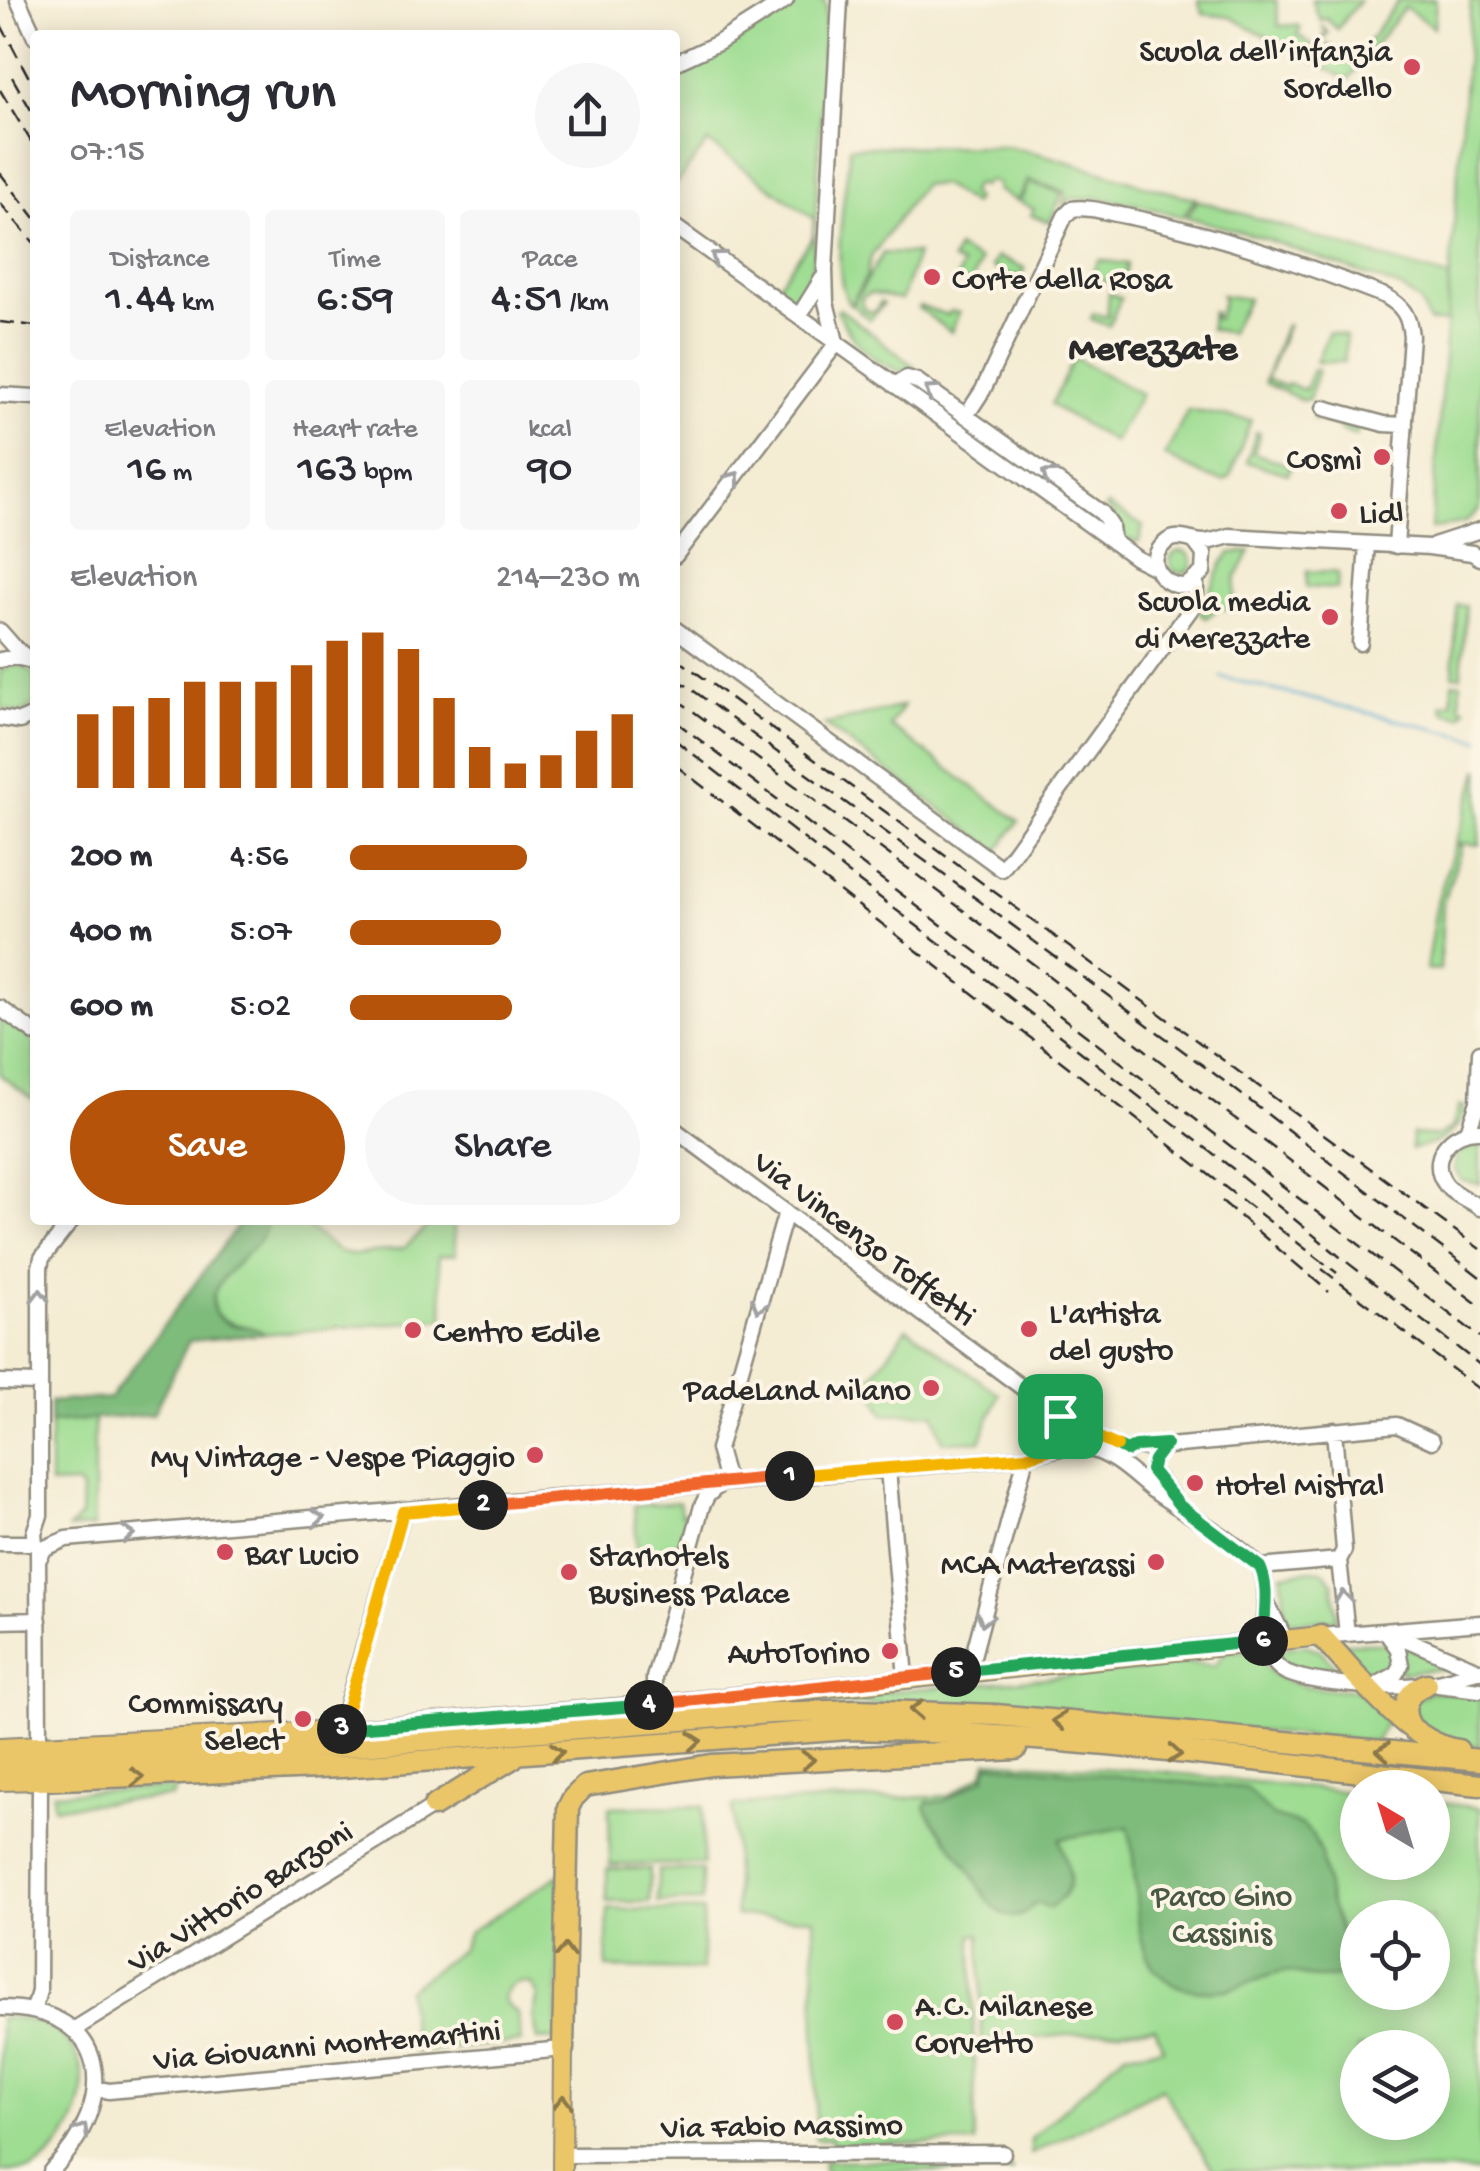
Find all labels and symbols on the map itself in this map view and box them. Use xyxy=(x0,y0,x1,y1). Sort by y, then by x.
place label: Scuola dell’infanzia Sordello xyxy=(1139,35,1393,110)
marker: Scuola dell’infanzia Sordello xyxy=(1401,56,1423,78)
one-way arrow xyxy=(710,251,729,270)
place label: Corte della Rosa xyxy=(952,263,1173,301)
marker: Corte della Rosa xyxy=(921,266,943,288)
district label: Merezzate xyxy=(1069,329,1239,373)
one-way arrow xyxy=(924,386,942,403)
place label: Cosmì xyxy=(1287,443,1362,481)
marker: Cosmì xyxy=(1371,446,1393,468)
one-way arrow xyxy=(1041,470,1059,487)
one-way arrow xyxy=(722,472,740,490)
place label: Lidl xyxy=(1359,497,1403,535)
marker: Lidl xyxy=(1328,500,1350,522)
place label: Scuola media di Merezzate xyxy=(1135,585,1311,660)
marker: Scuola media di Merezzate xyxy=(1319,606,1341,628)
street label: Via Vincenzo Toffetti xyxy=(743,1144,982,1337)
one-way arrow xyxy=(29,1288,50,1304)
one-way arrow xyxy=(750,1297,771,1314)
place label: L'artista del gusto xyxy=(1049,1297,1174,1372)
place label: Centro Edile xyxy=(433,1316,600,1354)
marker: L'artista del gusto xyxy=(1018,1318,1040,1340)
marker: Centro Edile xyxy=(402,1319,424,1341)
place label: PadeLand Milano xyxy=(683,1374,911,1412)
pin xyxy=(1018,1374,1103,1459)
marker: PadeLand Milano xyxy=(920,1377,942,1399)
place label: My Vintage - Vespe Piaggio xyxy=(151,1441,515,1479)
marker: My Vintage - Vespe Piaggio xyxy=(524,1444,546,1466)
pin: 1 xyxy=(765,1451,815,1501)
place label: Hotel Mistral xyxy=(1215,1469,1384,1507)
marker: Hotel Mistral xyxy=(1184,1472,1206,1494)
pin: 2 xyxy=(458,1480,508,1530)
one-way arrow xyxy=(310,1508,326,1530)
one-way arrow xyxy=(121,1524,137,1546)
place label: Bar Lucio xyxy=(244,1538,359,1576)
place label: Starhotels Business Palace xyxy=(588,1540,790,1615)
marker: Bar Lucio xyxy=(214,1541,236,1563)
place label: MCA Materassi xyxy=(941,1548,1136,1586)
marker: MCA Materassi xyxy=(1145,1551,1167,1573)
marker: Starhotels Business Palace xyxy=(558,1561,580,1583)
one-way arrow xyxy=(1333,1589,1354,1605)
one-way arrow xyxy=(975,1610,996,1627)
pin: 6 xyxy=(1238,1616,1288,1666)
place label: AutoTorino xyxy=(727,1637,870,1675)
marker: AutoTorino xyxy=(879,1640,901,1662)
pin: 5 xyxy=(931,1647,981,1697)
pin: 4 xyxy=(624,1680,674,1730)
place label: Commissary Select xyxy=(128,1687,286,1762)
one-way arrow xyxy=(907,1700,923,1721)
pin: 3 xyxy=(317,1704,367,1754)
marker: Commissary Select xyxy=(292,1708,314,1730)
one-way arrow xyxy=(1051,1710,1067,1732)
one-way arrow xyxy=(687,1731,703,1753)
one-way arrow xyxy=(1375,1741,1391,1762)
one-way arrow xyxy=(550,1742,566,1764)
one-way arrow xyxy=(1168,1742,1184,1764)
one-way arrow xyxy=(801,1750,817,1771)
one-way arrow xyxy=(130,1767,146,1788)
north arrow xyxy=(1340,1770,1450,1880)
street label: Via Vittorio Barzoni xyxy=(121,1815,361,1984)
park label: Parco Gino Cassinis xyxy=(1151,1880,1292,1955)
one-way arrow xyxy=(555,1943,576,1959)
place label: A.C. Milanese Corvetto xyxy=(915,1990,1093,2065)
marker: A.C. Milanese Corvetto xyxy=(884,2011,906,2033)
street label: Via Giovanni Montemartini xyxy=(151,2014,503,2082)
one-way arrow xyxy=(552,2093,573,2109)
street label: Via Fabio Massimo xyxy=(660,2108,903,2150)
one-way arrow xyxy=(70,2123,89,2141)

